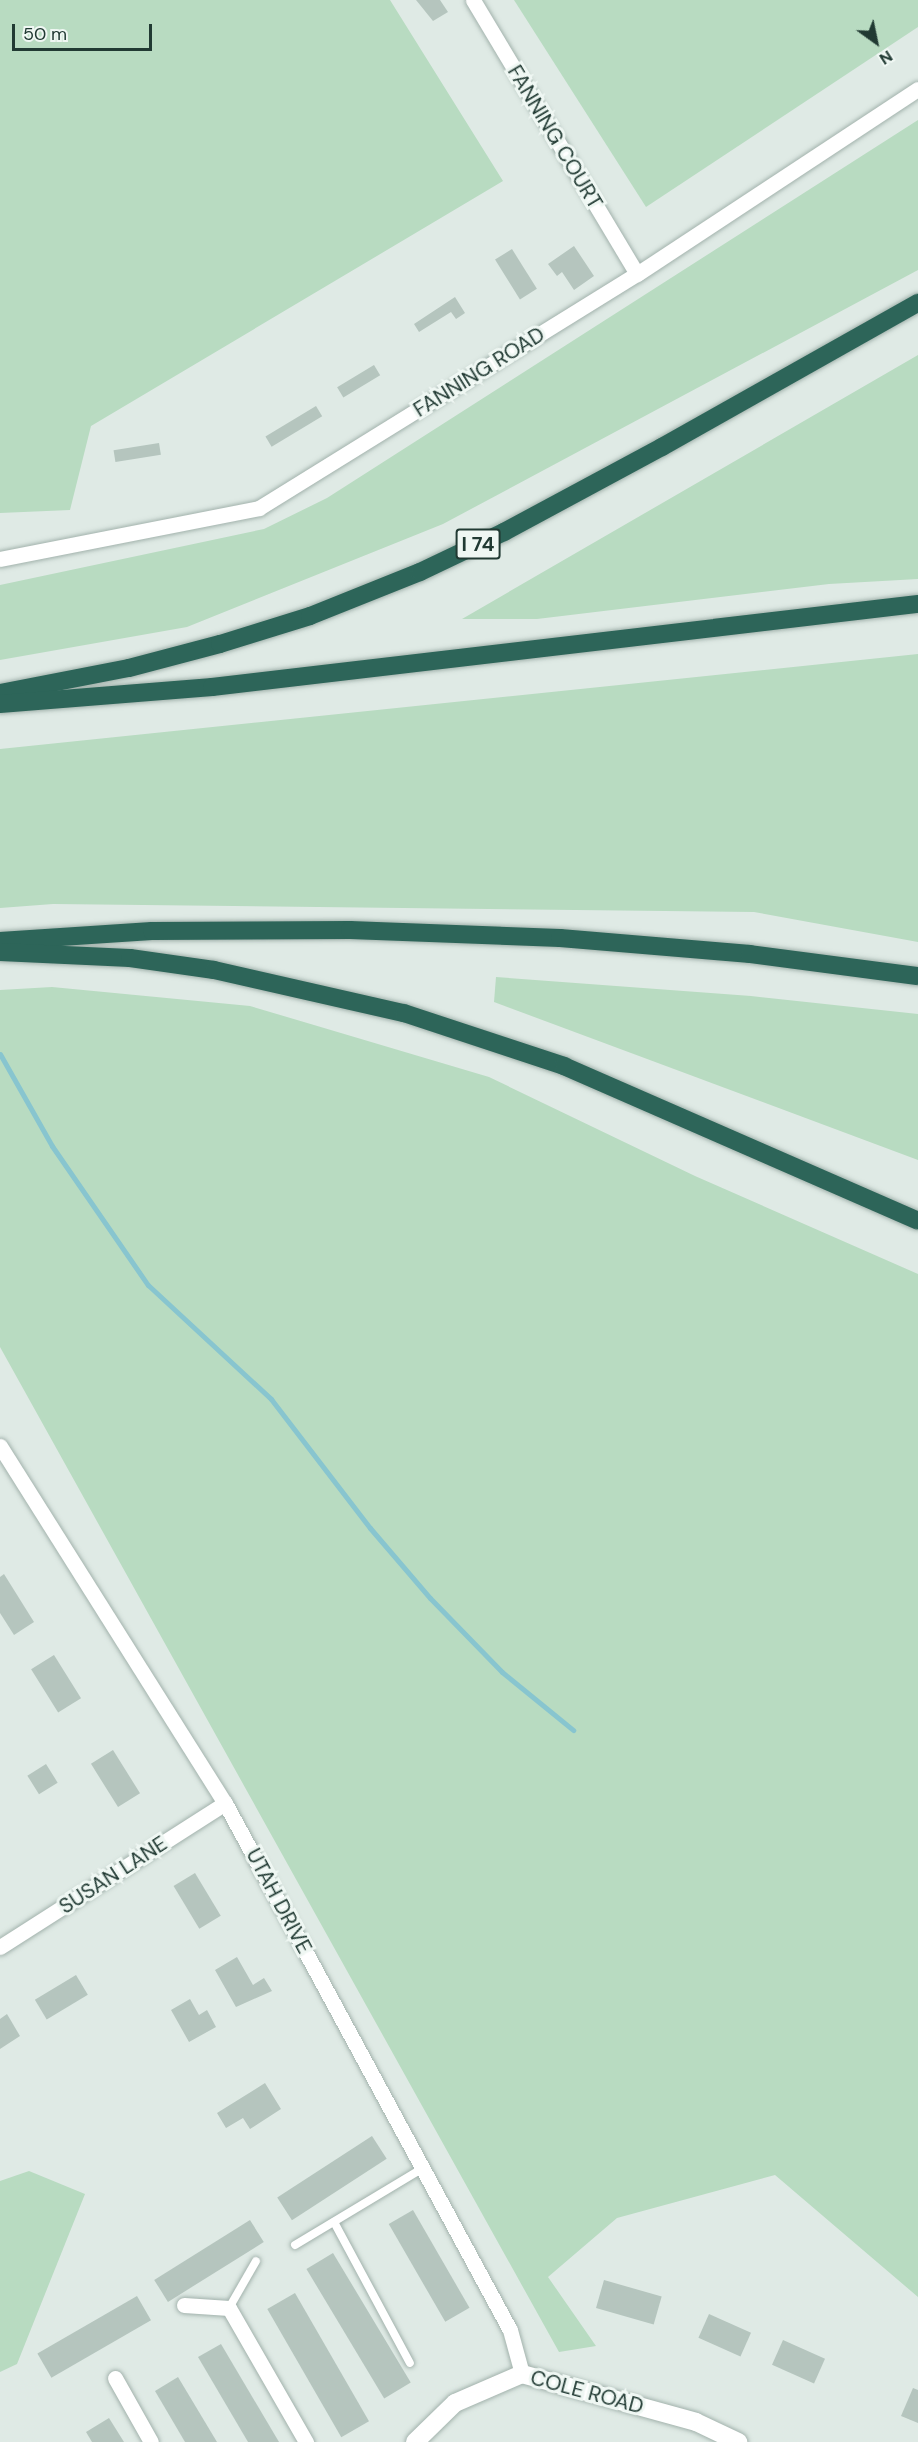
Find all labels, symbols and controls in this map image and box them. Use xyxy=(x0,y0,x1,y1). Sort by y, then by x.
scale bar xyxy=(15,12,154,50)
north arrow xyxy=(846,12,906,72)
text: 50 m xyxy=(23,22,67,46)
text: N xyxy=(875,46,897,69)
street label: FANNING COURT xyxy=(502,61,608,213)
street label: FANNING ROAD xyxy=(409,322,549,422)
road number: I 74 xyxy=(456,527,500,561)
street label: SUSAN LANE xyxy=(54,1831,172,1919)
street label: UTAH DRIVE xyxy=(241,1844,317,1958)
street label: COLE ROAD xyxy=(528,2365,646,2419)

